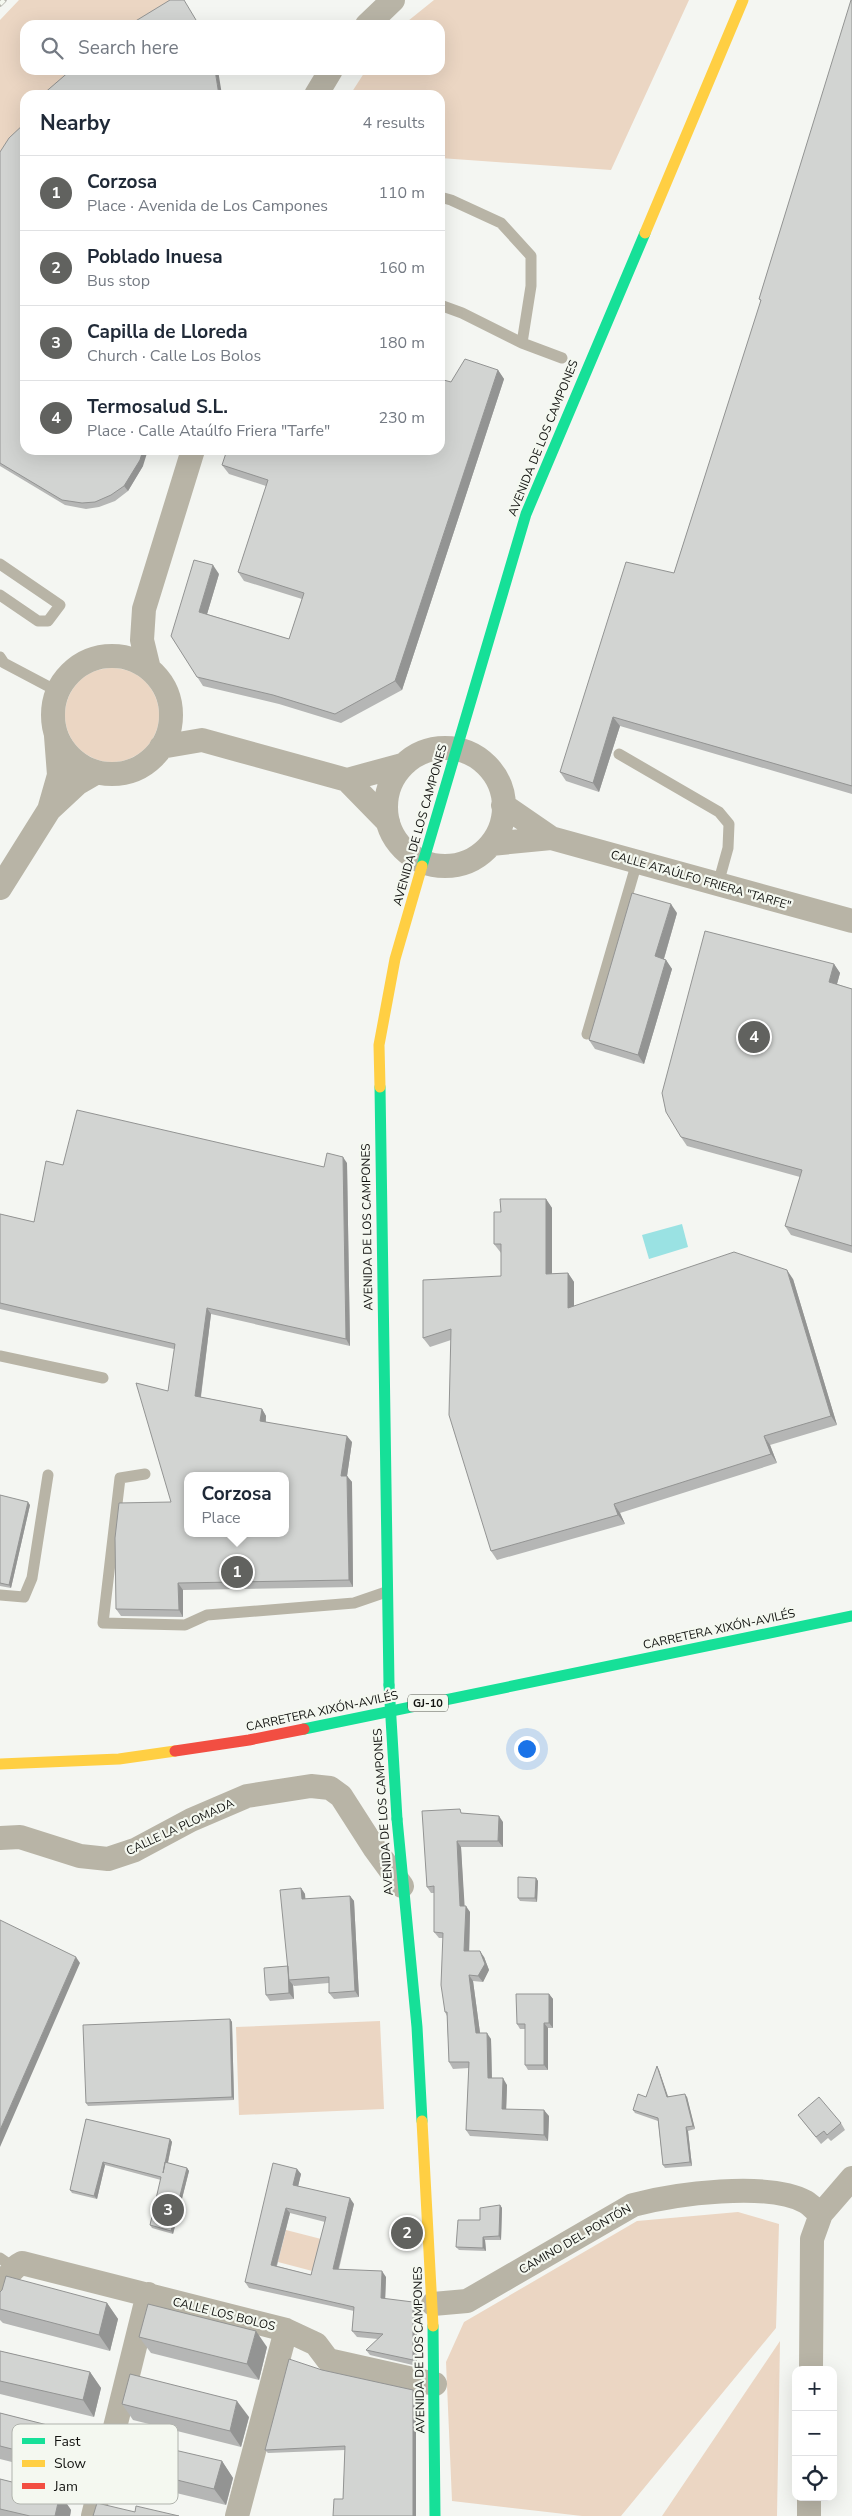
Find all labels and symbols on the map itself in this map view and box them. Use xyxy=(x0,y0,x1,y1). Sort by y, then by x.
street label: AVENIDA DE LOS CAMPONES xyxy=(504,357,582,519)
street label: AVENIDA DE LOS CAMPONES xyxy=(389,742,451,908)
street label: CALLE ATAÚLFO FRIERA "TARFE" xyxy=(609,847,793,913)
pin: 4 xyxy=(738,1018,770,1056)
street label: AVENIDA DE LOS CAMPONES xyxy=(358,1143,376,1311)
pin: 1 xyxy=(221,1553,253,1591)
street label: CARRETERA XIXÓN-AVILÉS xyxy=(642,1605,796,1653)
street label: CARRETERA XIXÓN-AVILÉS xyxy=(245,1687,399,1735)
road number: GJ-10 xyxy=(408,1695,448,1712)
street label: AVENIDA DE LOS CAMPONES xyxy=(369,1728,397,1896)
your location xyxy=(514,1736,540,1762)
street label: CALLE LA PLOMADA xyxy=(123,1795,237,1859)
pin: 3 xyxy=(152,2191,184,2229)
street label: CAMINO DEL PONTÓN xyxy=(516,2200,634,2278)
pin: 2 xyxy=(391,2214,423,2252)
street label: AVENIDA DE LOS CAMPONES xyxy=(410,2266,428,2434)
street label: CALLE LOS BOLOS xyxy=(171,2293,277,2335)
legend xyxy=(12,2424,178,2504)
text: Fast xyxy=(54,2432,80,2451)
text: Slow xyxy=(54,2454,86,2473)
text: Jam xyxy=(53,2477,78,2496)

